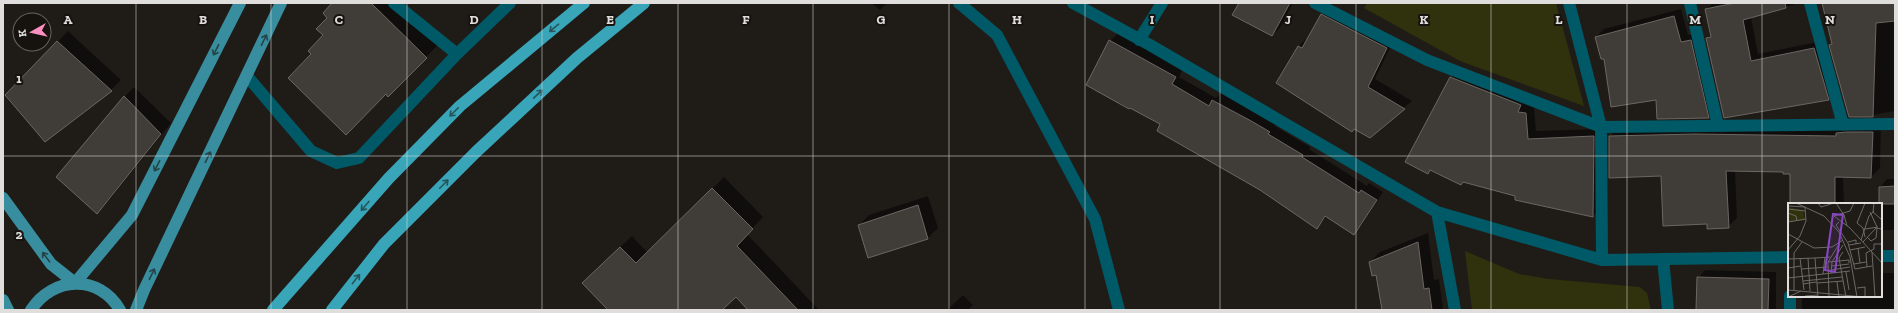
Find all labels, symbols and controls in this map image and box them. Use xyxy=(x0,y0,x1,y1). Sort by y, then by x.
north arrow xyxy=(12,12,52,52)
text: A xyxy=(64,12,73,27)
text: B xyxy=(199,12,207,27)
text: C xyxy=(335,12,343,27)
text: D xyxy=(469,12,479,27)
text: E xyxy=(606,12,614,27)
text: F xyxy=(742,12,750,27)
text: G xyxy=(877,12,886,27)
text: H xyxy=(1012,12,1022,27)
text: I xyxy=(1150,12,1155,27)
text: J xyxy=(1285,12,1291,27)
text: K xyxy=(1420,12,1429,27)
text: L xyxy=(1555,12,1563,27)
text: M xyxy=(1689,12,1701,27)
text: N xyxy=(1825,12,1835,27)
one-way arrow xyxy=(548,23,559,32)
text: K xyxy=(16,28,30,38)
one-way arrow xyxy=(261,34,268,46)
one-way arrow xyxy=(212,44,219,56)
text: 1 xyxy=(16,71,22,86)
one-way arrow xyxy=(533,90,543,99)
one-way arrow xyxy=(450,107,459,117)
one-way arrow xyxy=(205,151,212,163)
one-way arrow xyxy=(153,160,160,172)
one-way arrow xyxy=(439,179,449,189)
one-way arrow xyxy=(360,200,369,211)
inset map xyxy=(1788,203,1882,297)
text: 2 xyxy=(16,227,23,242)
one-way arrow xyxy=(42,252,50,263)
one-way arrow xyxy=(149,269,156,281)
one-way arrow xyxy=(352,274,360,285)

